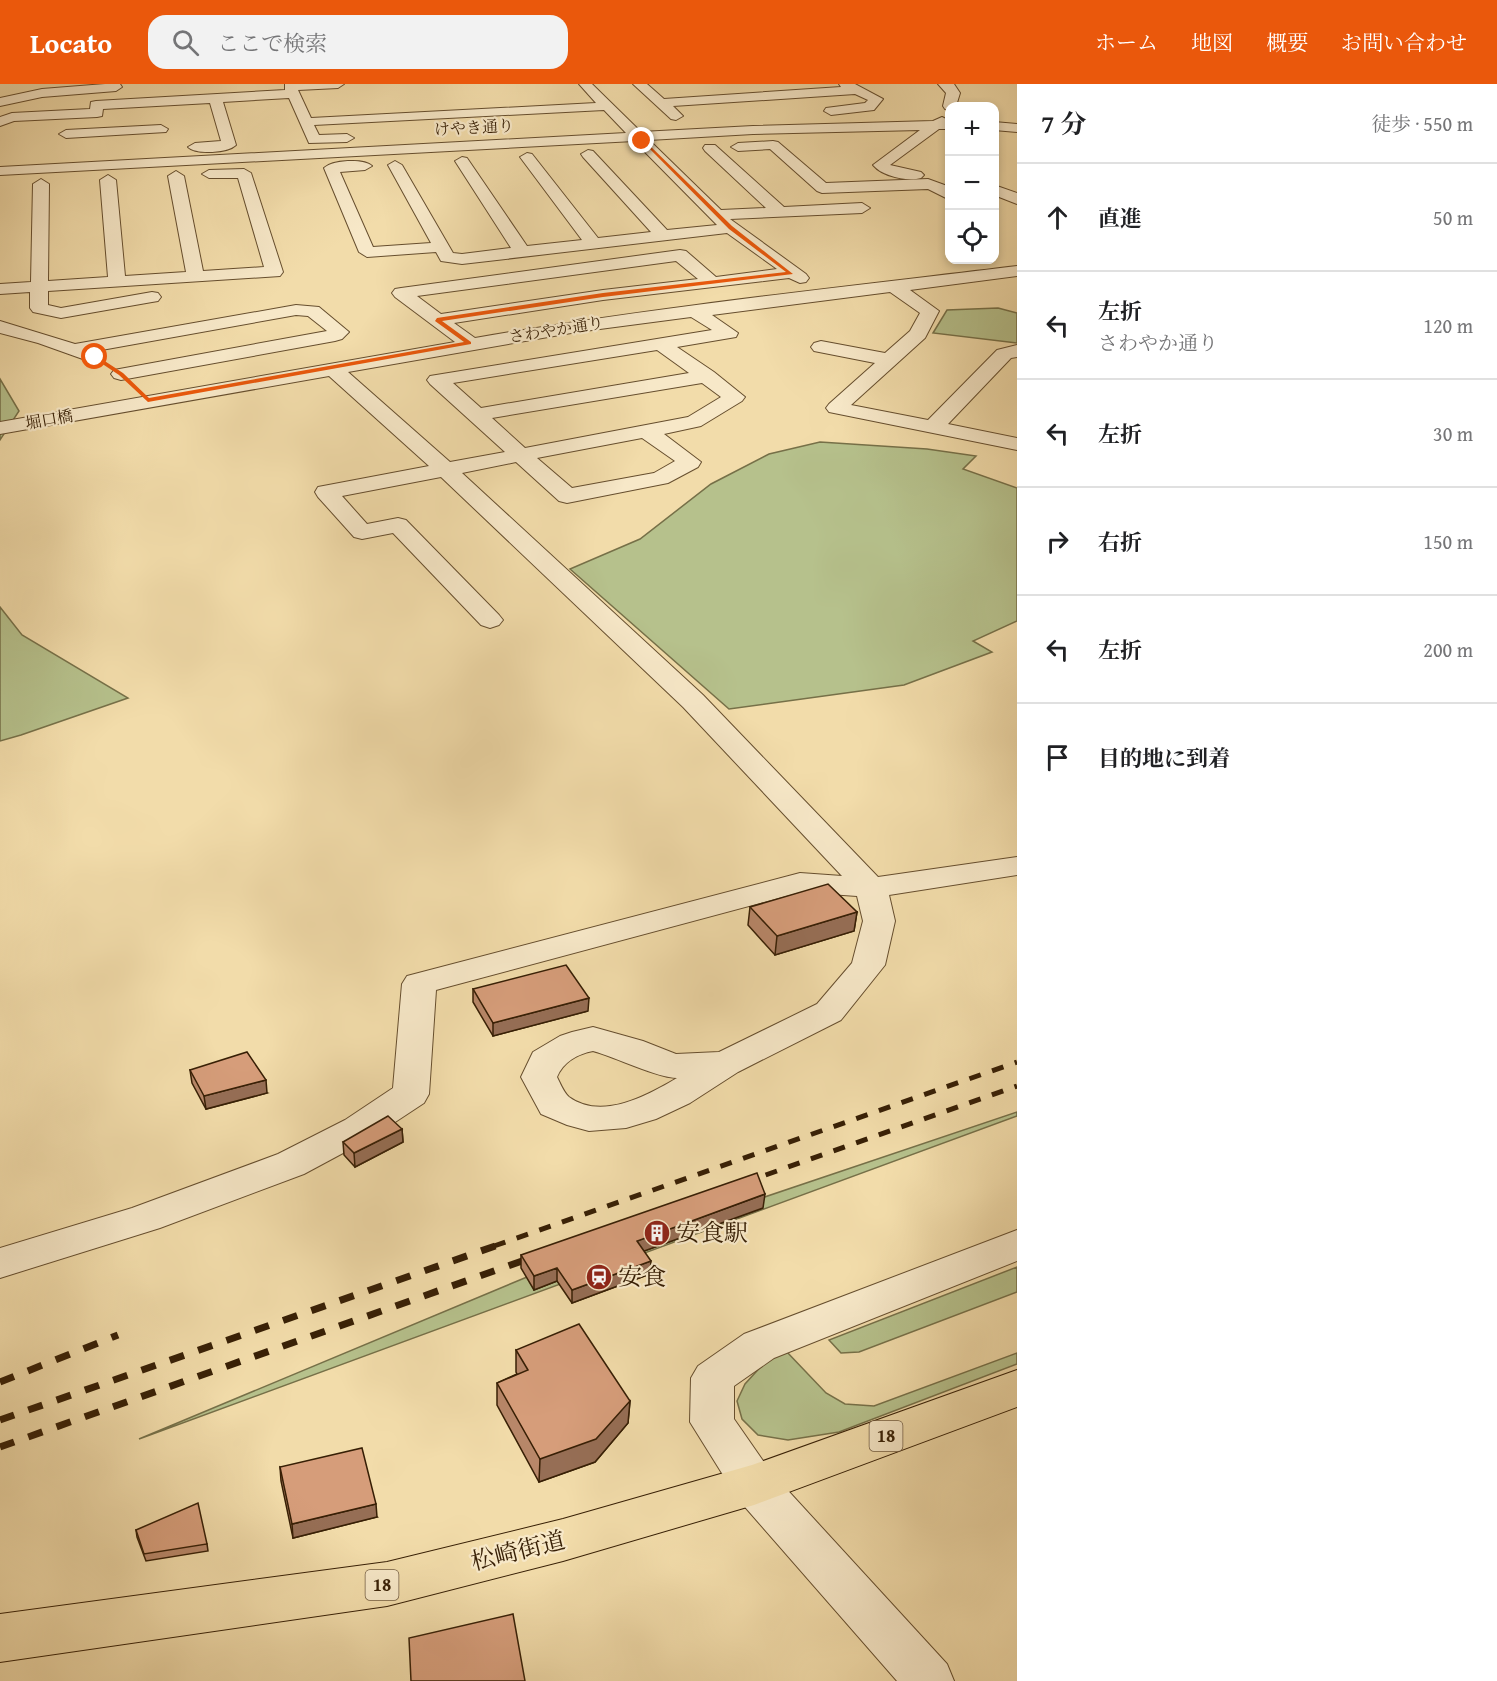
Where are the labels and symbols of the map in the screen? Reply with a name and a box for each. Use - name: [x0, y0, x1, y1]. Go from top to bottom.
- street label: けやき通り: [433, 113, 515, 141]
- route end: [628, 127, 654, 153]
- street label: さわやか通り: [507, 310, 605, 348]
- route start: [81, 343, 107, 369]
- street label: 堀口橋: [23, 403, 75, 435]
- place label: 安食駅: [676, 1215, 748, 1250]
- building icon: 安食駅: [642, 1218, 672, 1248]
- place label: 安食: [618, 1259, 666, 1294]
- station icon: 安食: [584, 1262, 614, 1292]
- road number: 18: [870, 1421, 902, 1451]
- street label: 松崎街道: [467, 1522, 569, 1579]
- road number: 18: [366, 1570, 398, 1600]

